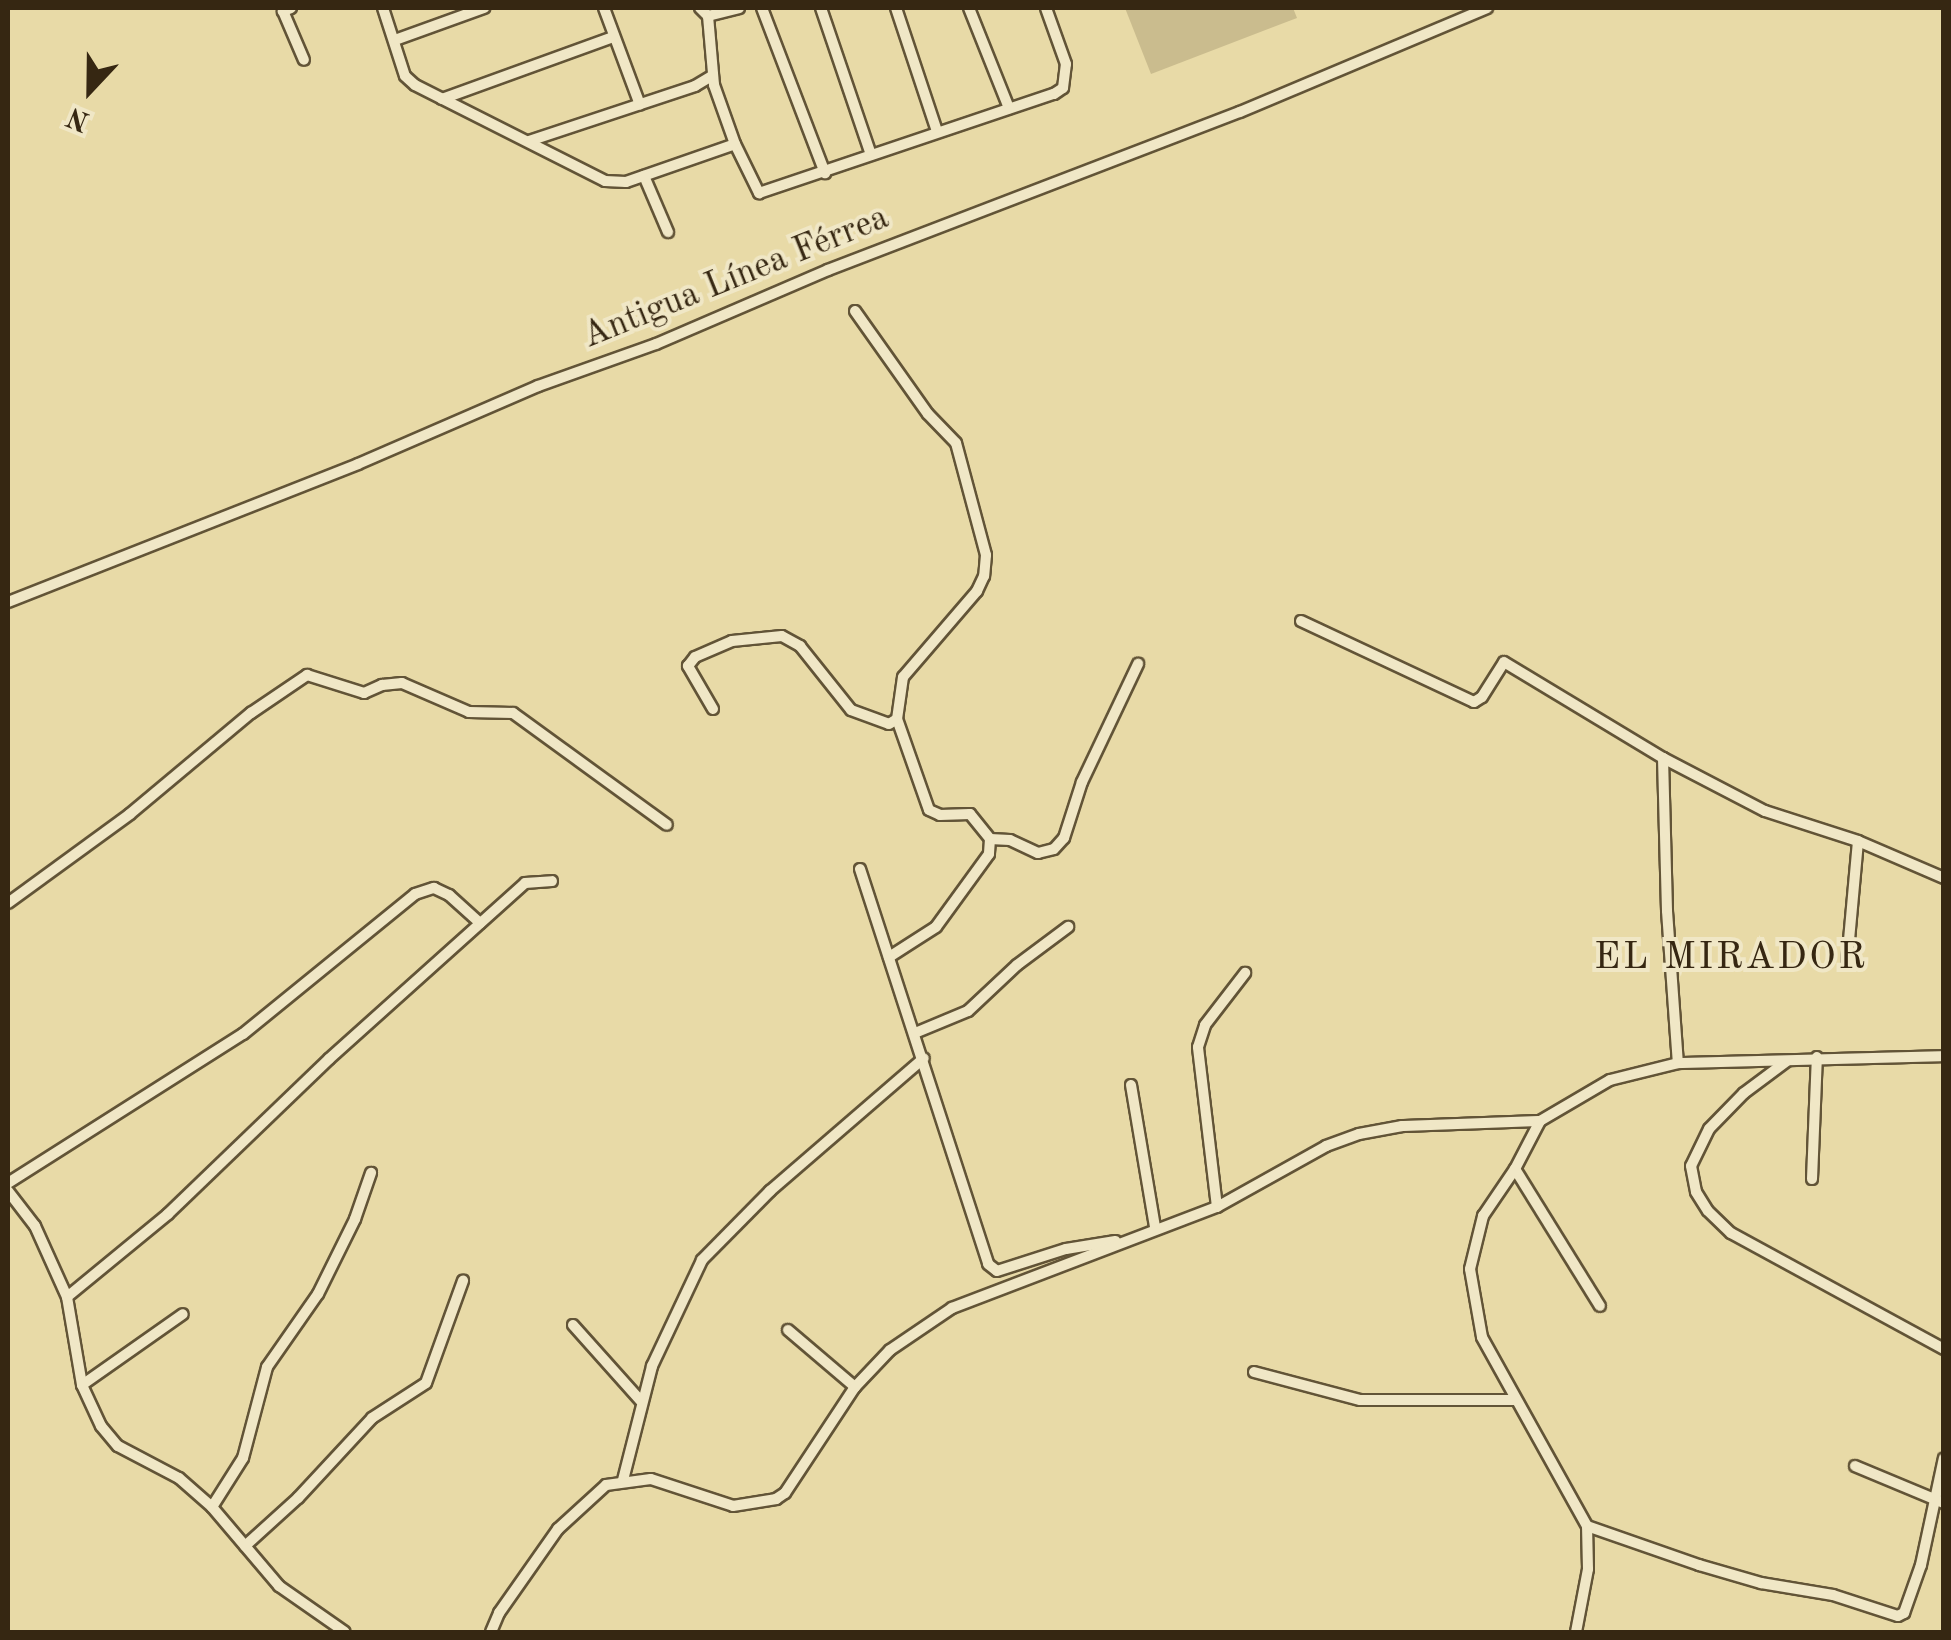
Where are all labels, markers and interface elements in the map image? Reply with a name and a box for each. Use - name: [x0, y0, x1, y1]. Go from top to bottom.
- north arrow: [40, 40, 140, 140]
- text: N: [64, 101, 94, 135]
- street label: Antigua Línea Férrea: [577, 197, 895, 359]
- district label: EL MIRADOR: [1594, 936, 1868, 982]

